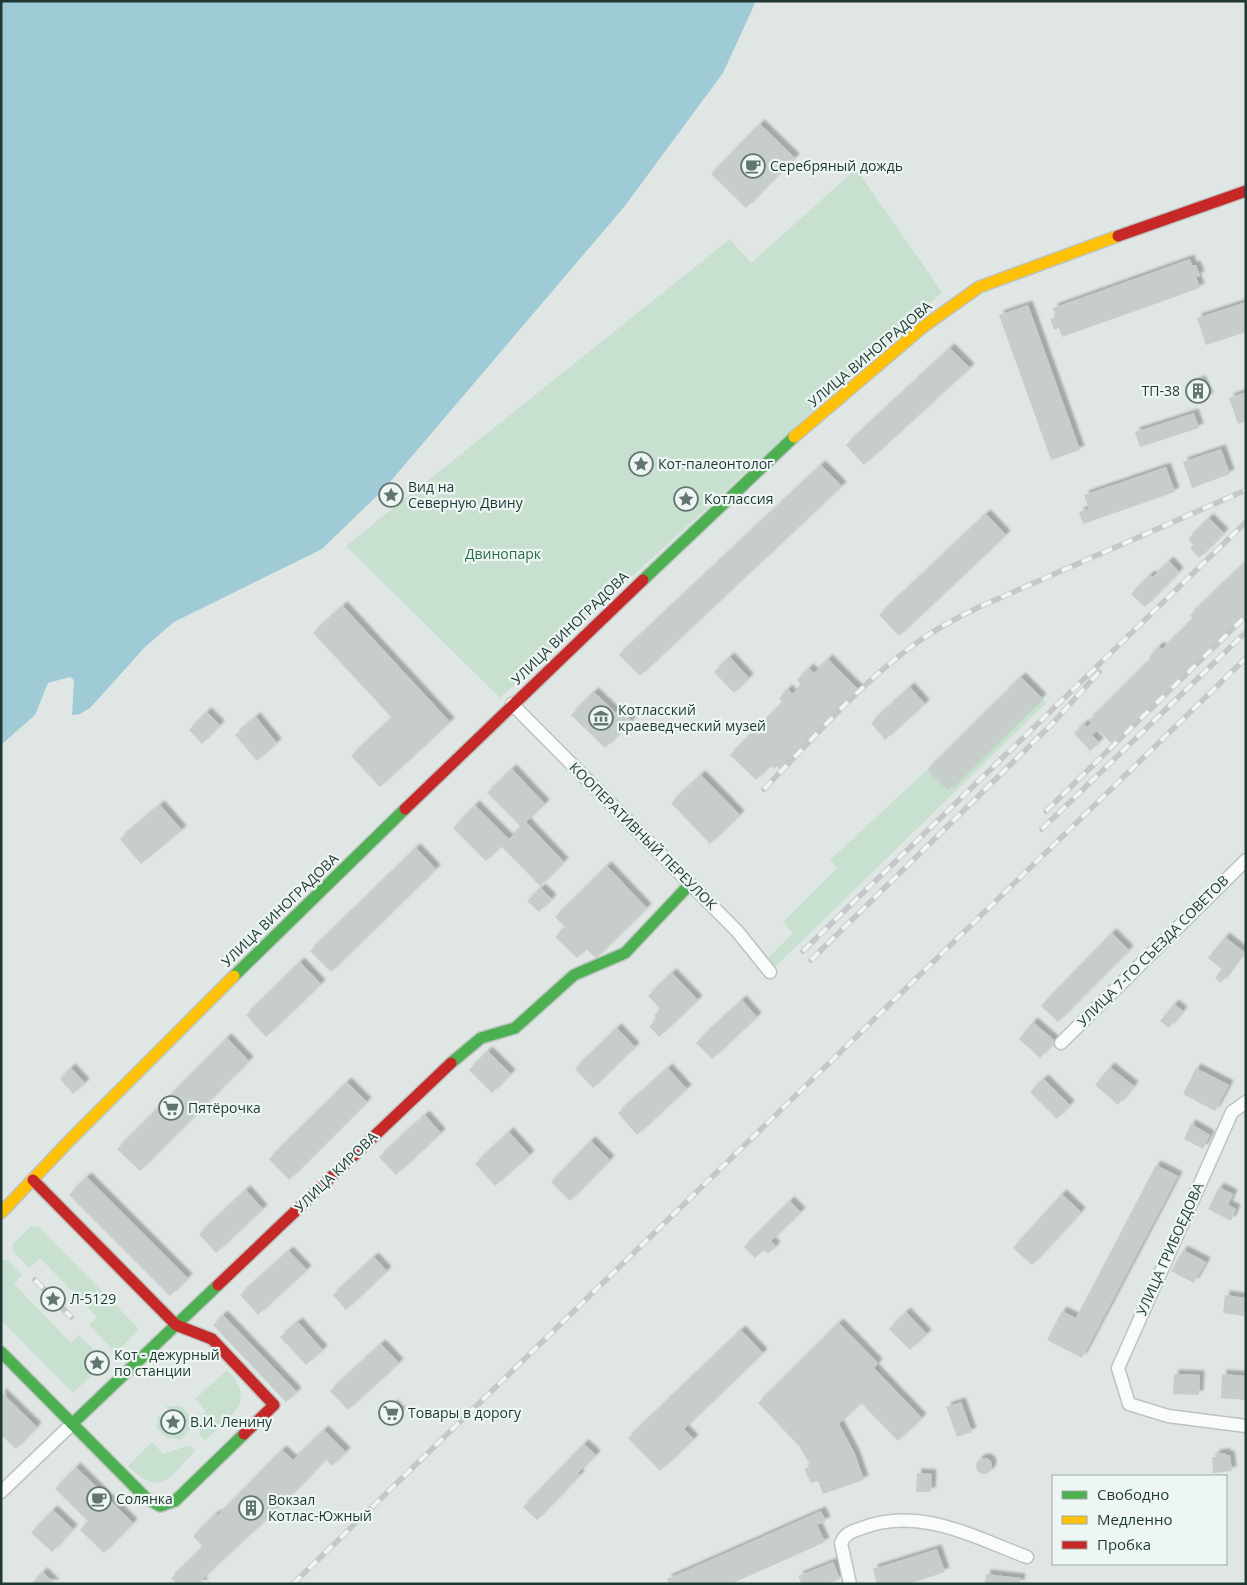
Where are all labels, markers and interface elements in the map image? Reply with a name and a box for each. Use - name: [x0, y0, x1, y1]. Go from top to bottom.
- cafe icon: Серебряный дождь: [740, 153, 766, 179]
- place label: Серебряный дождь: [770, 156, 903, 175]
- street label: УЛИЦА ВИНОГРАДОВА: [804, 296, 936, 411]
- building icon: ТП-38: [1185, 378, 1211, 404]
- place label: ТП-38: [1142, 381, 1180, 400]
- place icon: Кот-палеонтолог: [628, 451, 654, 477]
- place label: Кот-палеонтолог: [658, 454, 773, 473]
- place label: Вид на Северную Двину: [408, 477, 524, 512]
- place icon: Вид на Северную Двину: [378, 482, 404, 508]
- place icon: Котлассия: [673, 486, 699, 512]
- place label: Котлассия: [704, 489, 773, 508]
- park label: Двинопарк: [465, 544, 542, 563]
- street label: УЛИЦА ВИНОГРАДОВА: [507, 567, 632, 689]
- place label: Котласский краеведческий музей: [618, 700, 766, 735]
- museum icon: Котласский краеведческий музей: [588, 705, 614, 731]
- street label: КООПЕРАТИВНЫЙ ПЕРЕУЛОК: [565, 758, 722, 914]
- street label: УЛИЦА ВИНОГРАДОВА: [217, 849, 342, 971]
- street label: УЛИЦА 7-ГО СЪЕЗДА СОВЕТОВ: [1073, 871, 1233, 1031]
- supermarket icon: Пятёрочка: [158, 1095, 184, 1121]
- place label: Пятёрочка: [188, 1098, 261, 1117]
- street label: УЛИЦА КИРОВА: [290, 1127, 381, 1216]
- street label: УЛИЦА ГРИБОЕДОВА: [1132, 1179, 1208, 1318]
- place icon: Л-5129: [40, 1286, 66, 1312]
- place label: Л-5129: [70, 1289, 116, 1308]
- place label: Кот - дежурный по станции: [114, 1345, 220, 1380]
- place icon: Кот - дежурный по станции: [84, 1350, 110, 1376]
- supermarket icon: Товары в дорогу: [378, 1400, 404, 1426]
- place label: Товары в дорогу: [408, 1403, 522, 1422]
- place icon: В.И. Ленину: [160, 1409, 186, 1435]
- place label: В.И. Ленину: [190, 1412, 273, 1431]
- legend: [1052, 1475, 1227, 1565]
- text: Свободно: [1097, 1484, 1169, 1504]
- cafe icon: Солянка: [86, 1486, 112, 1512]
- place label: Солянка: [116, 1489, 173, 1508]
- place label: Вокзал Котлас-Южный: [268, 1490, 372, 1525]
- building icon: Вокзал Котлас-Южный: [238, 1495, 264, 1521]
- text: Медленно: [1097, 1509, 1173, 1529]
- text: Пробка: [1097, 1534, 1151, 1554]

